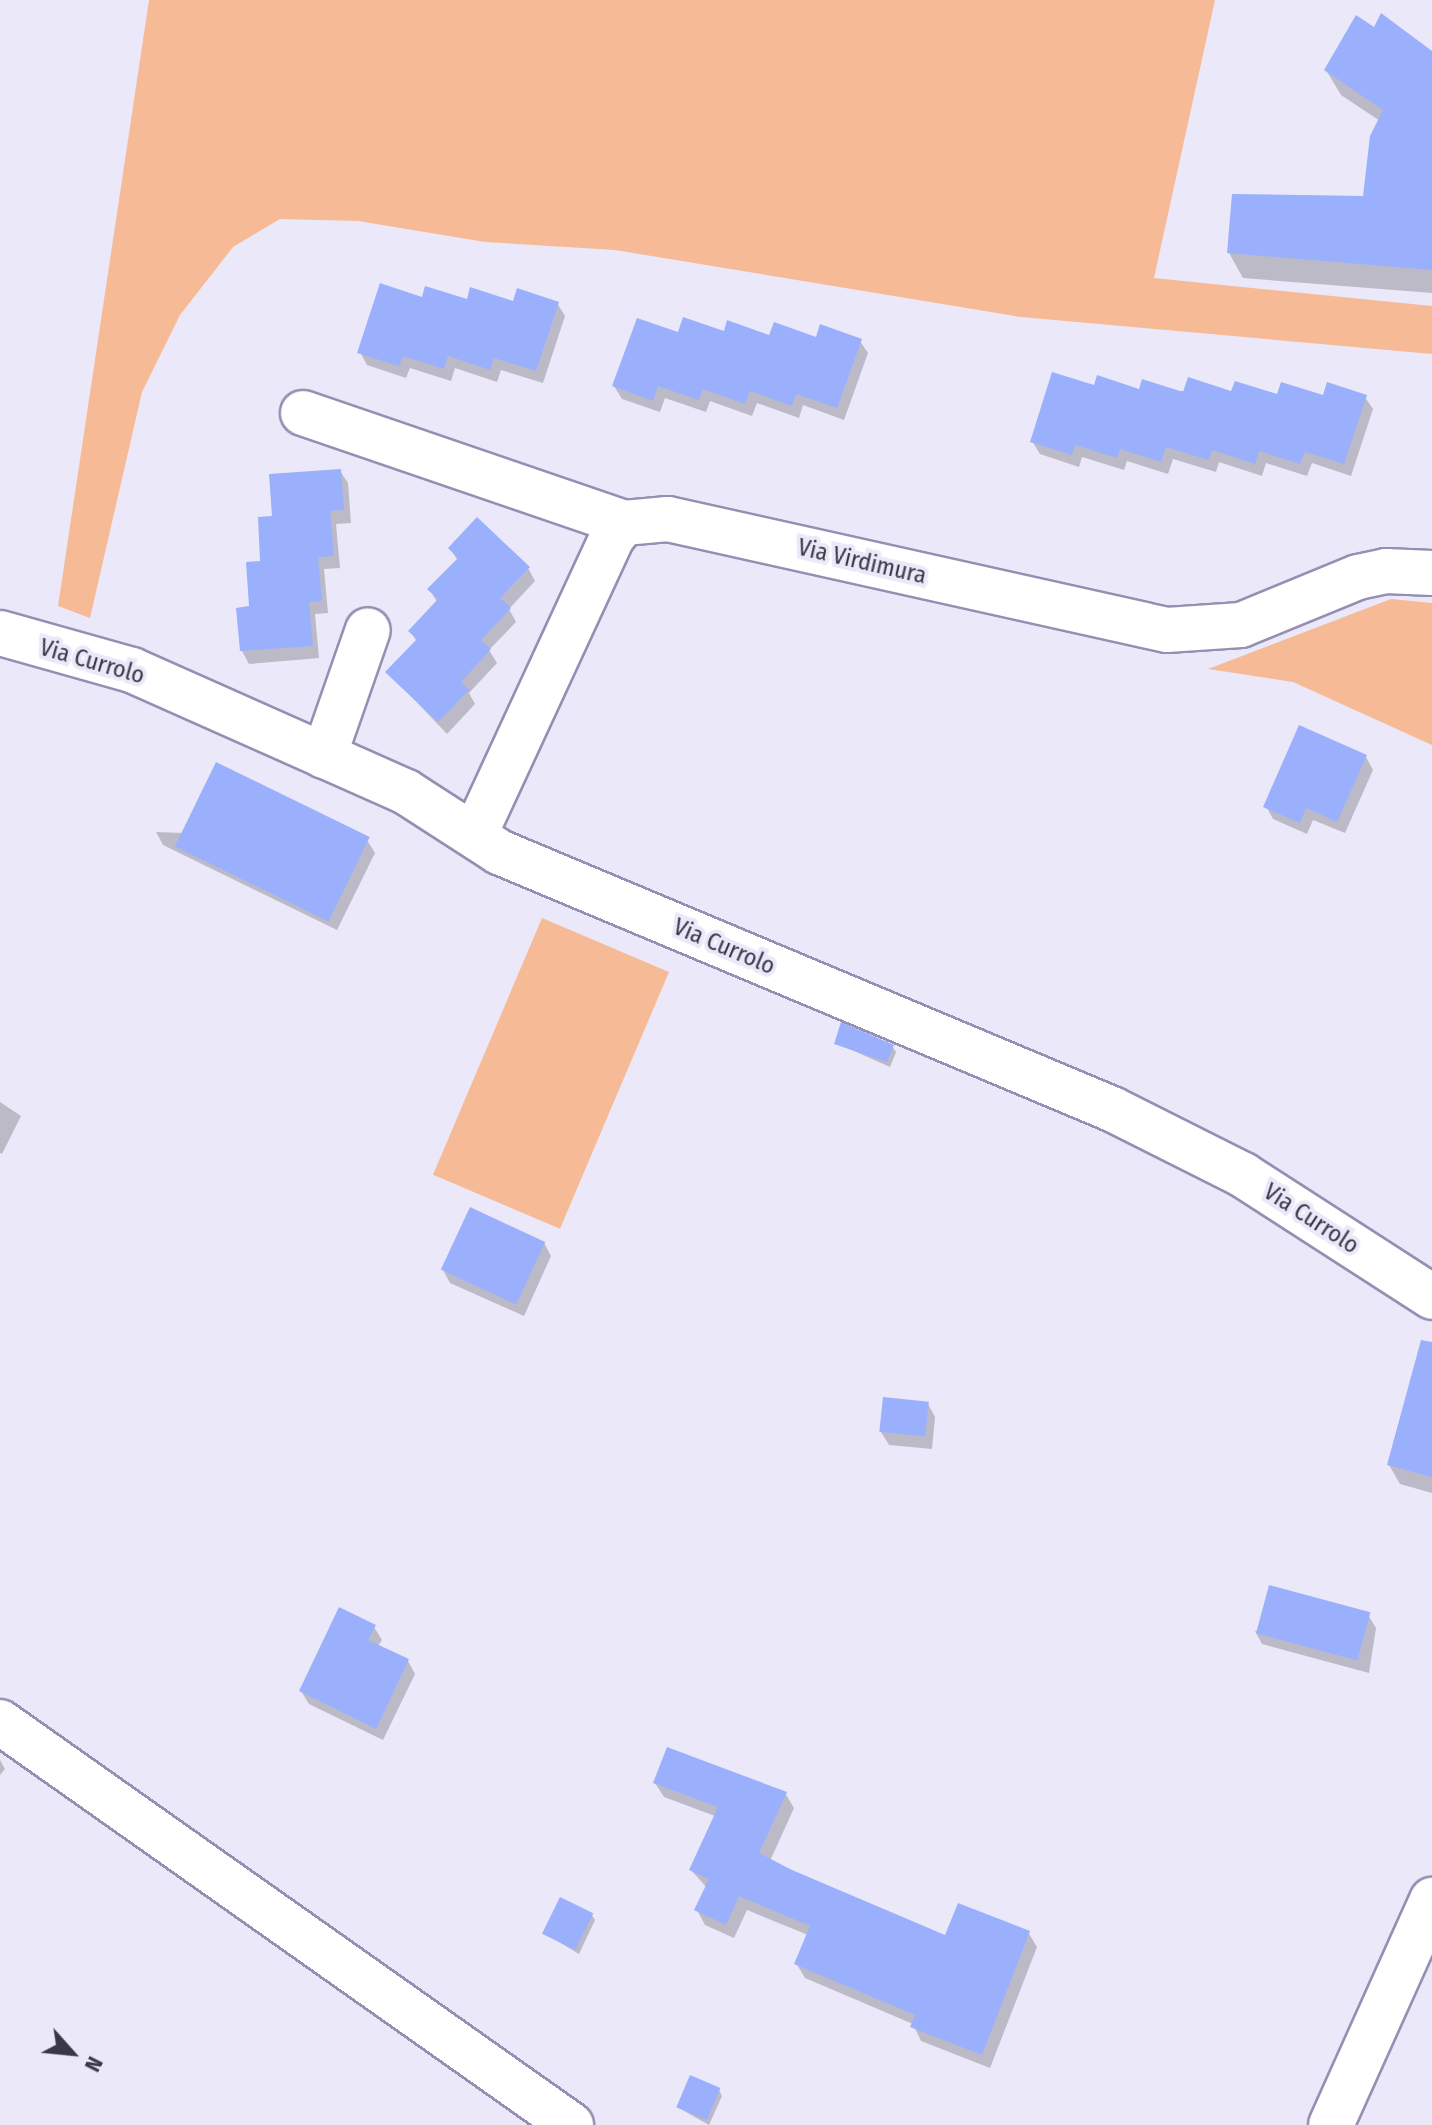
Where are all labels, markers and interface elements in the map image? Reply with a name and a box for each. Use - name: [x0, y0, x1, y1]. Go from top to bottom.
- street label: Via Virdimura: [795, 533, 929, 591]
- street label: Via Currolo: [36, 633, 148, 691]
- street label: Via Currolo: [669, 913, 779, 981]
- street label: Via Currolo: [1258, 1178, 1364, 1260]
- north arrow: [32, 2013, 112, 2093]
- text: N: [79, 2052, 109, 2076]

